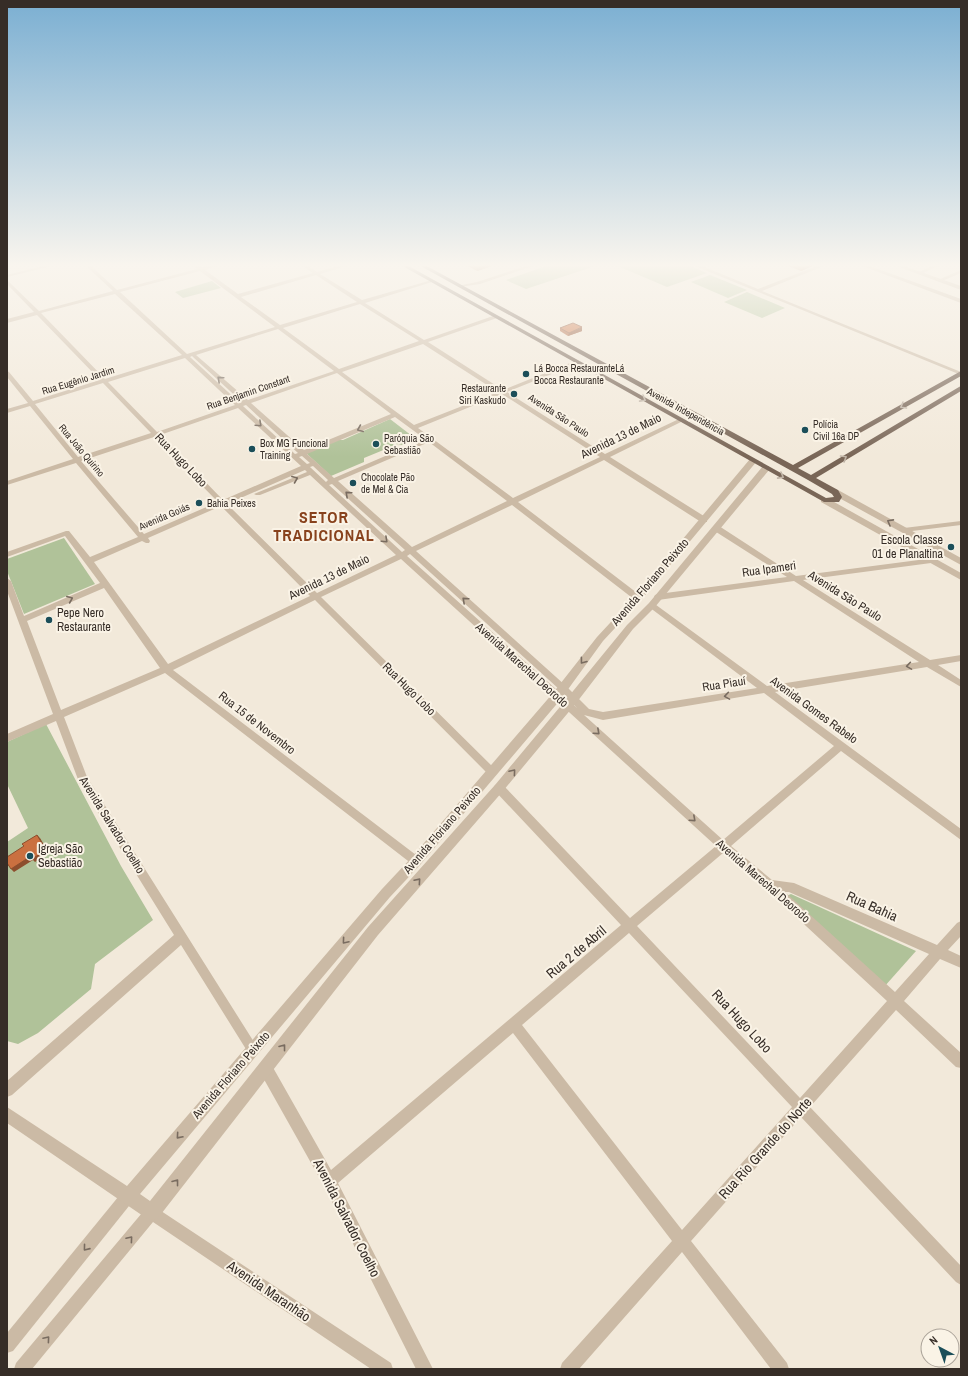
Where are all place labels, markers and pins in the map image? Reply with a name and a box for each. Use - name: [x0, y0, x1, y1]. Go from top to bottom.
- place label: Lá Bocca RestauranteLá Bocca Restaurante: [534, 362, 625, 387]
- marker: Lá Bocca RestauranteLá Bocca Restaurante: [521, 369, 531, 379]
- place label: Restaurante Siri Kaskudo: [459, 382, 506, 407]
- marker: Restaurante Siri Kaskudo: [509, 389, 519, 399]
- place label: Polícia Civil 16a DP: [813, 418, 860, 443]
- marker: Polícia Civil 16a DP: [800, 425, 810, 435]
- place label: Paróquia São Sebastião: [384, 432, 435, 457]
- place label: Box MG Funcional Training: [260, 437, 328, 462]
- marker: Paróquia São Sebastião: [371, 439, 381, 449]
- marker: Box MG Funcional Training: [247, 444, 257, 454]
- place label: Chocolate Pão de Mel & Cia: [361, 471, 415, 496]
- marker: Chocolate Pão de Mel & Cia: [348, 478, 358, 488]
- place label: Bahia Peixes: [207, 497, 256, 510]
- marker: Bahia Peixes: [194, 498, 204, 508]
- place label: Escola Classe 01 de Planaltina: [872, 532, 944, 562]
- marker: Escola Classe 01 de Planaltina: [946, 542, 956, 552]
- place label: Pepe Nero Restaurante: [57, 605, 111, 635]
- marker: Pepe Nero Restaurante: [44, 615, 54, 625]
- place label: Igreja São Sebastião: [38, 841, 83, 871]
- marker: Igreja São Sebastião: [25, 851, 35, 861]

